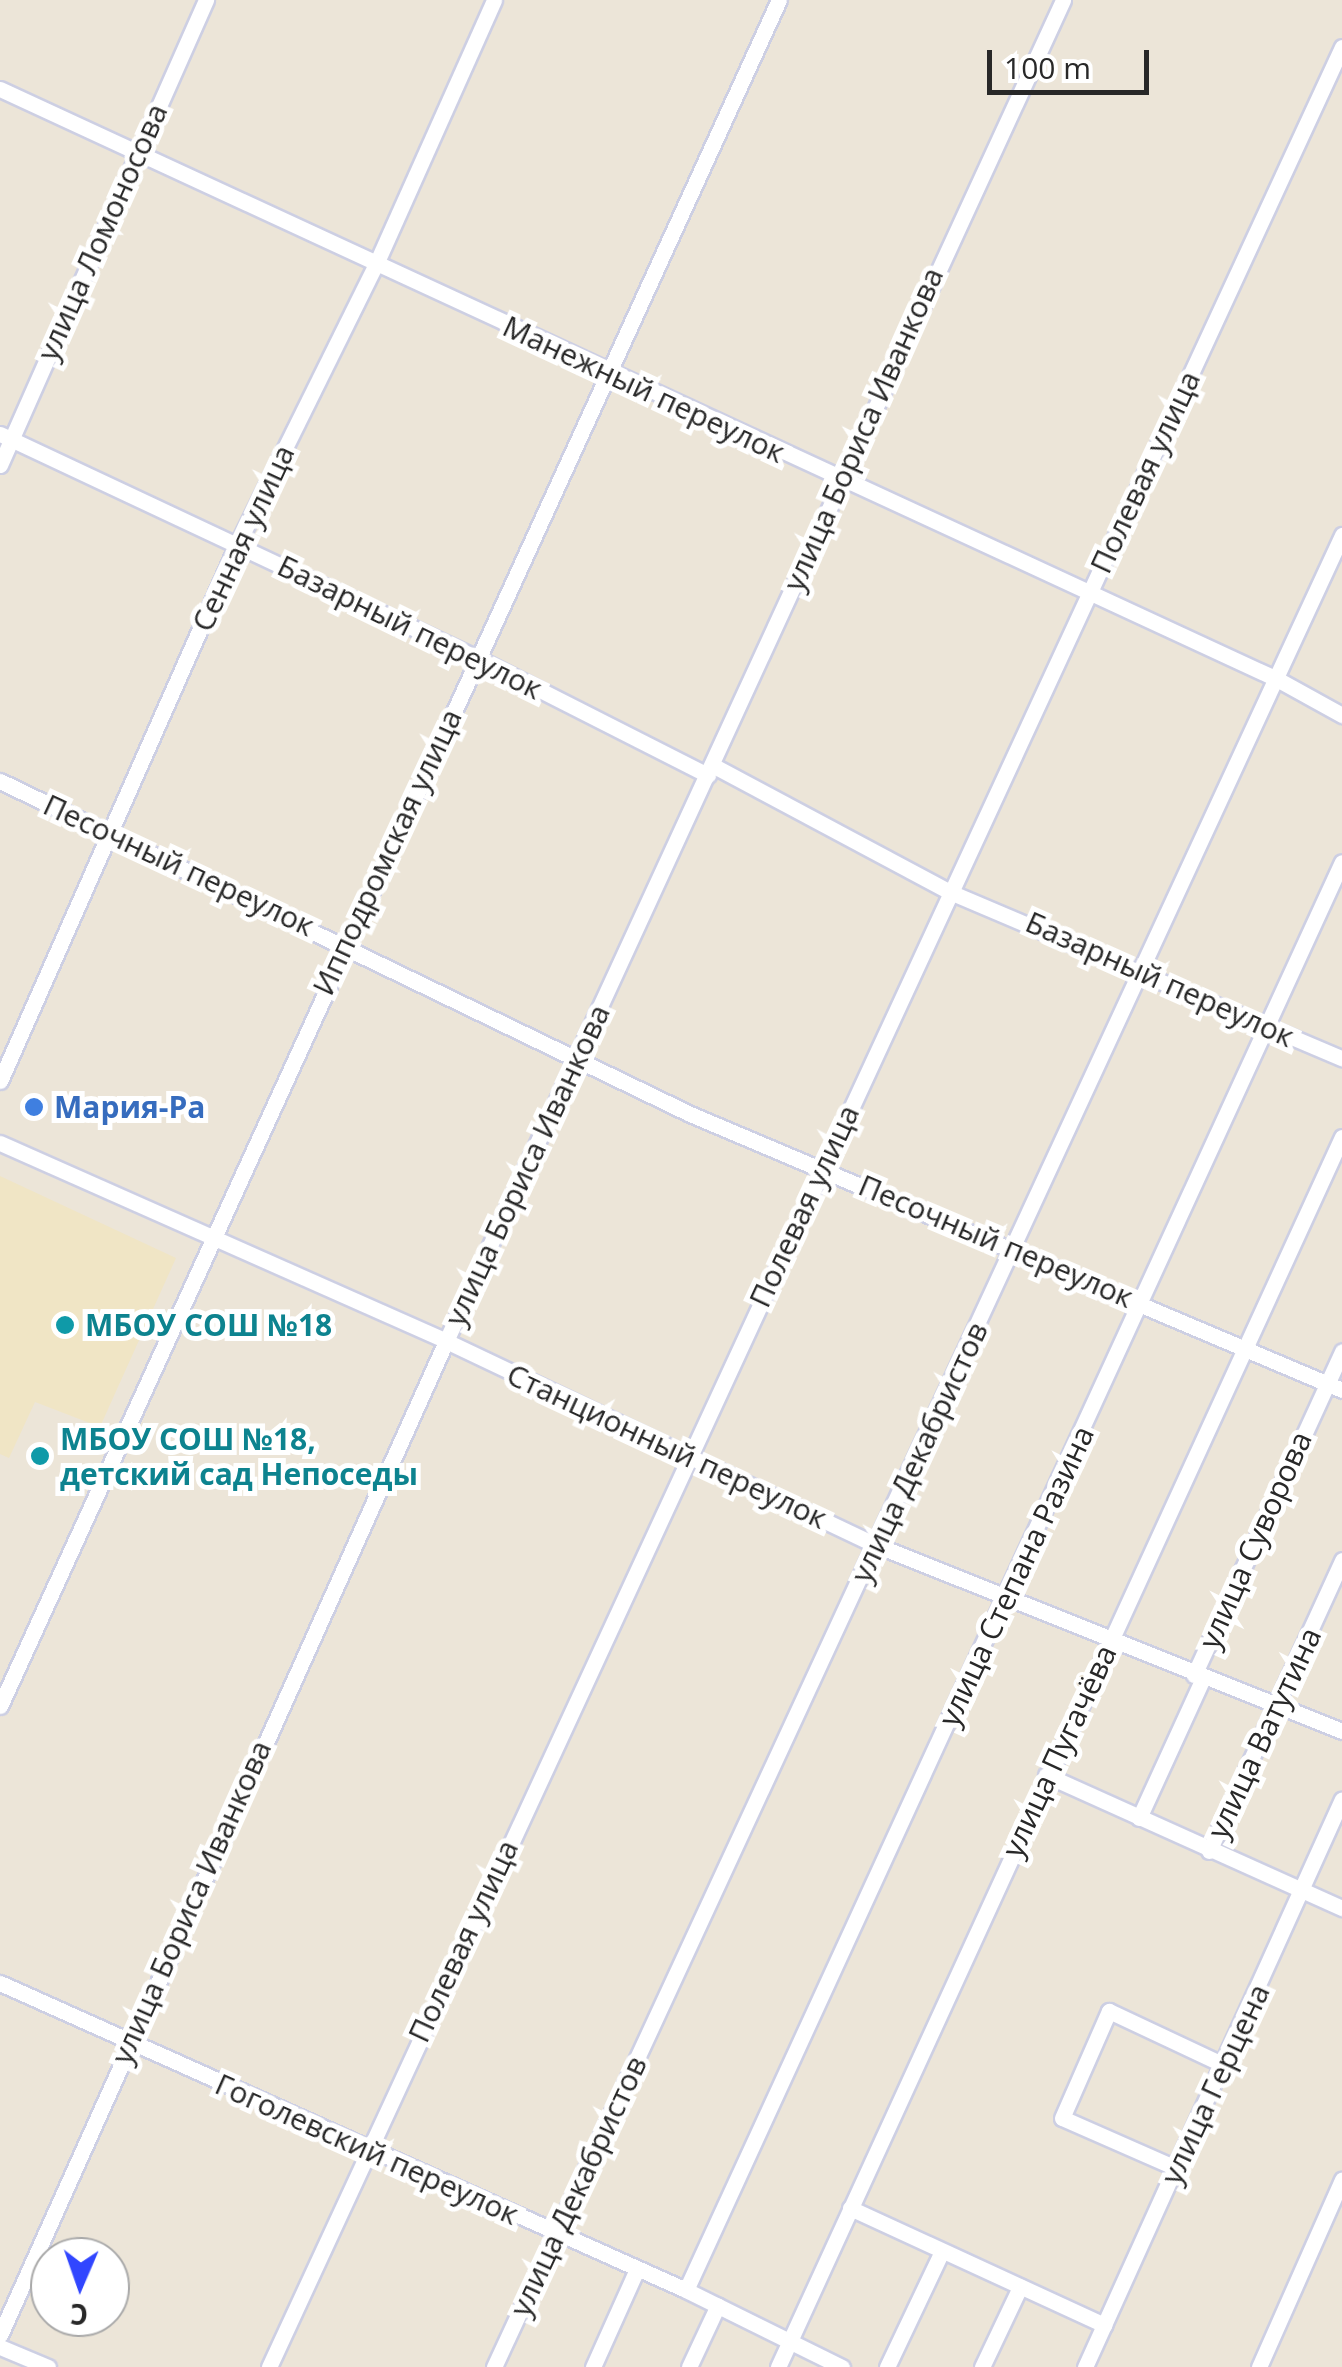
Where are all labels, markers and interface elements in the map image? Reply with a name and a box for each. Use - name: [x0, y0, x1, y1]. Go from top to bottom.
- scale bar: [992, 30, 1154, 92]
- text: 100 m: [1004, 47, 1091, 88]
- street label: улица Ломоносова: [29, 98, 175, 366]
- street label: улица Бориса Иванкова: [775, 262, 951, 596]
- street label: Манежный переулок: [497, 308, 791, 470]
- street label: Полевая улица: [1082, 365, 1208, 579]
- street label: Сенная улица: [184, 439, 302, 637]
- street label: Базарный переулок: [272, 547, 548, 707]
- street label: Ипподромская улица: [305, 703, 469, 1001]
- street label: Песочный переулок: [38, 786, 320, 944]
- street label: Базарный переулок: [1020, 904, 1300, 1054]
- street label: улица Бориса Иванкова: [437, 999, 617, 1331]
- place label: Мария-Ра: [54, 1089, 205, 1125]
- marker: Мария-Ра: [23, 1096, 45, 1118]
- street label: Полевая улица: [741, 1099, 867, 1313]
- street label: Песочный переулок: [853, 1167, 1139, 1315]
- place label: МБОУ СОШ №18: [85, 1307, 332, 1343]
- marker: МБОУ СОШ №18: [54, 1314, 76, 1336]
- street label: улица Декабристов: [843, 1316, 995, 1588]
- street label: Станционный переулок: [501, 1356, 833, 1536]
- street label: улица Степана Разина: [931, 1420, 1101, 1732]
- place label: МБОУ СОШ №18, детский сад Непоседы: [60, 1421, 418, 1492]
- street label: улица Суворова: [1191, 1426, 1319, 1654]
- marker: МБОУ СОШ №18, детский сад Непоседы: [29, 1445, 51, 1467]
- street label: улица Ватутина: [1199, 1622, 1329, 1844]
- street label: улица Пугачёва: [994, 1639, 1124, 1863]
- street label: улица Бориса Иванкова: [103, 1735, 279, 2069]
- street label: Полевая улица: [400, 1834, 526, 2048]
- street label: улица Герцена: [1153, 1978, 1277, 2190]
- street label: улица Декабристов: [502, 2050, 654, 2322]
- street label: Гоголевский переулок: [210, 2066, 524, 2232]
- north arrow: [30, 2237, 130, 2337]
- text: С: [69, 2296, 89, 2334]

